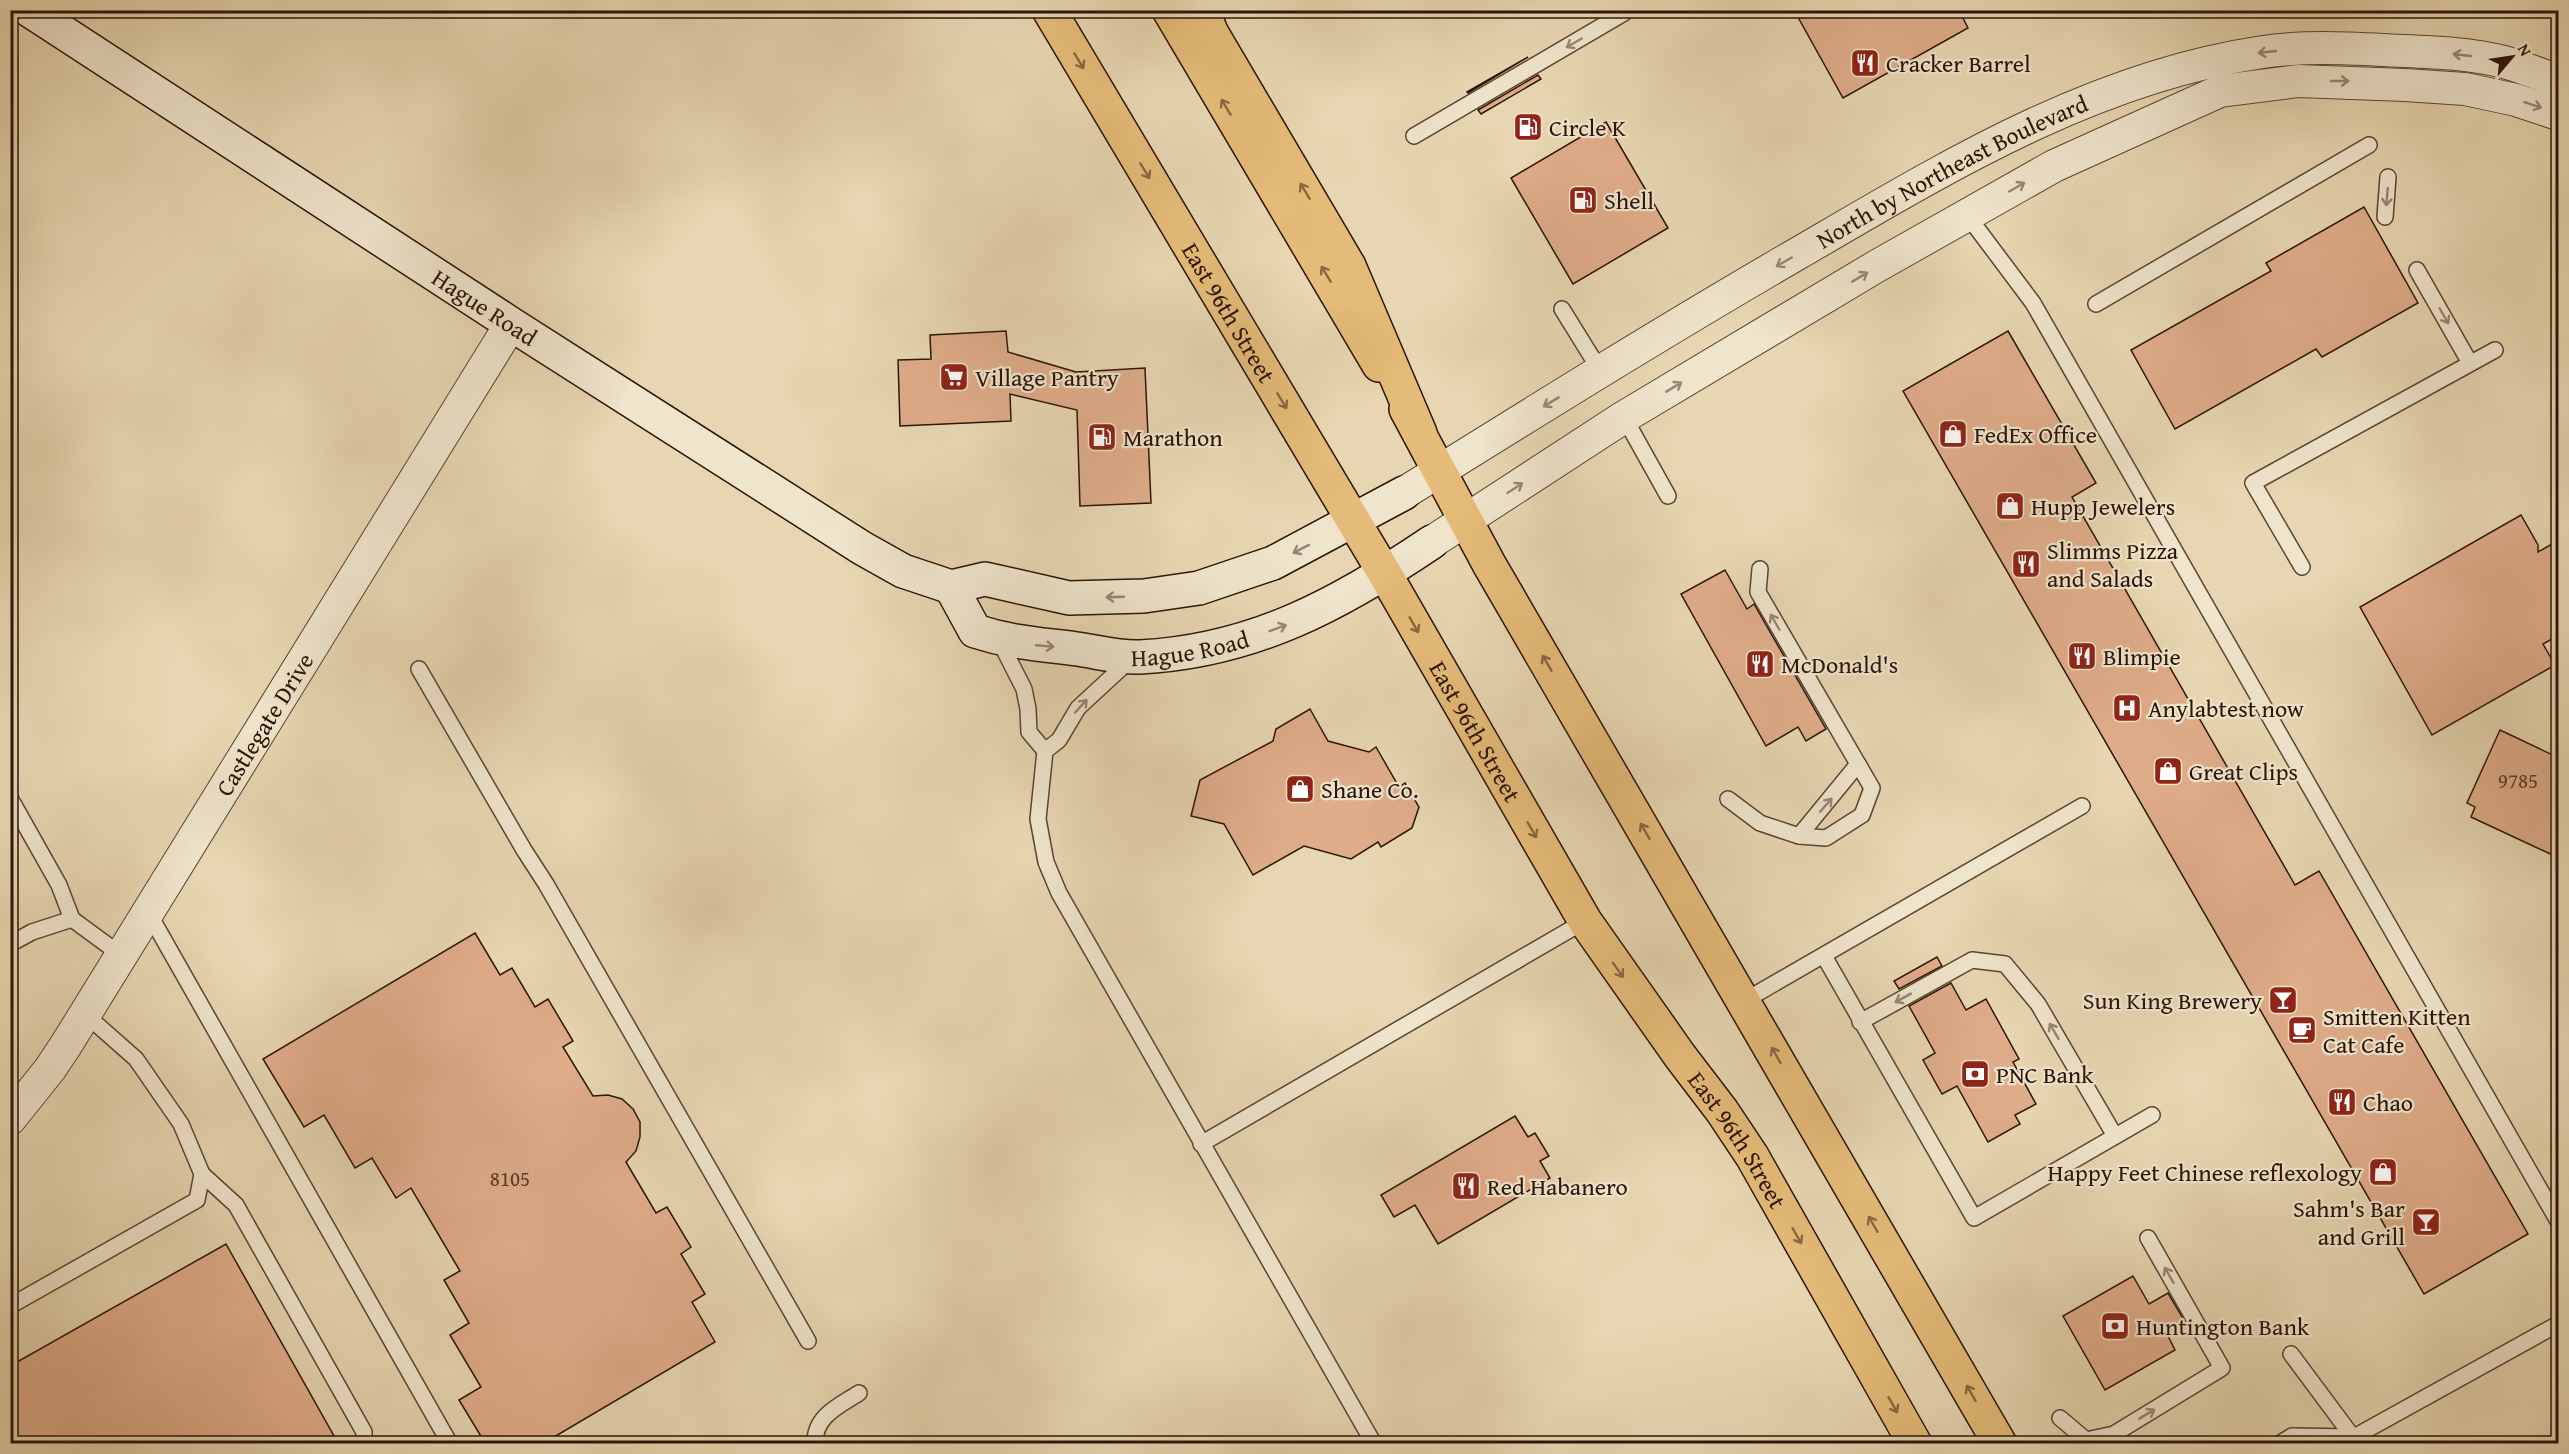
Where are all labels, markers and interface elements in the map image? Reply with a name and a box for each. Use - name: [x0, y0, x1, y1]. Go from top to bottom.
- north arrow: [2482, 27, 2542, 87]
- one-way arrow: [1566, 37, 1583, 49]
- text: N: [2512, 39, 2538, 60]
- place label: Cracker Barrel: [1886, 46, 2031, 81]
- restaurant icon: Cracker Barrel: [1849, 47, 1881, 79]
- one-way arrow: [2258, 47, 2278, 58]
- one-way arrow: [2452, 49, 2472, 60]
- one-way arrow: [1073, 52, 1085, 69]
- one-way arrow: [2330, 75, 2350, 87]
- street label: North by Northeast Boulevard: [1809, 85, 2093, 257]
- one-way arrow: [1220, 99, 1232, 116]
- one-way arrow: [2523, 101, 2542, 112]
- place label: Circle K: [1549, 110, 1627, 145]
- fuel station icon: Circle K: [1512, 111, 1544, 143]
- one-way arrow: [1140, 162, 1152, 179]
- one-way arrow: [2008, 180, 2025, 192]
- one-way arrow: [1299, 183, 1311, 200]
- place label: Shell: [1604, 183, 1654, 218]
- fuel station icon: Shell: [1567, 184, 1599, 216]
- one-way arrow: [2381, 186, 2392, 206]
- street label: East 96th Street: [1174, 236, 1285, 390]
- one-way arrow: [1776, 256, 1793, 268]
- street label: Hague Road: [425, 260, 544, 354]
- one-way arrow: [1319, 266, 1331, 283]
- one-way arrow: [1851, 270, 1868, 282]
- one-way arrow: [2438, 308, 2450, 325]
- place label: Village Pantry: [975, 360, 1119, 395]
- supermarket icon: Village Pantry: [938, 361, 970, 393]
- one-way arrow: [1665, 381, 1682, 393]
- one-way arrow: [1277, 392, 1289, 409]
- one-way arrow: [1543, 396, 1560, 408]
- place label: FedEx Office: [1974, 417, 2097, 452]
- shop icon: FedEx Office: [1937, 418, 1969, 450]
- place label: Marathon: [1123, 420, 1223, 455]
- fuel station icon: Marathon: [1086, 421, 1118, 453]
- one-way arrow: [1506, 482, 1523, 494]
- place label: Hupp Jewelers: [2031, 489, 2175, 524]
- shop icon: Hupp Jewelers: [1994, 490, 2026, 522]
- place label: Slimms Pizza and Salads: [2047, 533, 2179, 596]
- one-way arrow: [1293, 543, 1311, 555]
- restaurant icon: Slimms Pizza and Salads: [2010, 548, 2042, 580]
- one-way arrow: [1105, 591, 1125, 603]
- one-way arrow: [1769, 614, 1781, 631]
- one-way arrow: [1409, 615, 1420, 633]
- street label: Hague Road: [1130, 621, 1253, 675]
- one-way arrow: [1268, 622, 1287, 633]
- place label: Blimpie: [2103, 639, 2181, 674]
- restaurant icon: Blimpie: [2066, 640, 2098, 672]
- one-way arrow: [1035, 641, 1054, 652]
- street label: Castlegate Drive: [206, 646, 322, 802]
- place label: McDonald's: [1781, 647, 1898, 682]
- restaurant icon: McDonald's: [1744, 648, 1776, 680]
- street label: East 96th Street: [1421, 654, 1530, 809]
- one-way arrow: [1540, 655, 1552, 672]
- place label: Anylabtest now: [2148, 691, 2304, 726]
- hospital icon: Anylabtest now: [2111, 692, 2143, 724]
- one-way arrow: [1074, 699, 1088, 714]
- place label: Great Clips: [2189, 754, 2298, 789]
- shop icon: Great Clips: [2152, 755, 2184, 787]
- house number: 9785: [2498, 765, 2538, 796]
- place label: Shane Co.: [1321, 772, 1419, 807]
- shop icon: Shane Co.: [1284, 773, 1316, 805]
- one-way arrow: [1819, 797, 1833, 812]
- one-way arrow: [1526, 821, 1538, 838]
- one-way arrow: [1639, 823, 1651, 840]
- one-way arrow: [1612, 961, 1624, 977]
- place label: Sun King Brewery: [2083, 983, 2262, 1018]
- bar icon: Sun King Brewery: [2267, 984, 2299, 1016]
- one-way arrow: [1895, 993, 1913, 1004]
- place label: Smitten Kitten Cat Cafe: [2323, 999, 2471, 1062]
- cafe icon: Smitten Kitten Cat Cafe: [2286, 1014, 2318, 1046]
- one-way arrow: [2048, 1023, 2059, 1041]
- one-way arrow: [1769, 1047, 1781, 1064]
- place label: PNC Bank: [1996, 1057, 2094, 1092]
- bank icon: PNC Bank: [1959, 1058, 1991, 1090]
- street label: East 96th Street: [1680, 1064, 1796, 1215]
- place label: Chao: [2363, 1085, 2413, 1120]
- restaurant icon: Chao: [2326, 1086, 2358, 1118]
- place label: Happy Feet Chinese reflexology: [2047, 1155, 2362, 1190]
- shop icon: Happy Feet Chinese reflexology: [2367, 1156, 2399, 1188]
- house number: 8105: [490, 1163, 530, 1194]
- place label: Red Habanero: [1487, 1169, 1628, 1204]
- restaurant icon: Red Habanero: [1450, 1170, 1482, 1202]
- place label: Sahm's Bar and Grill: [2293, 1191, 2405, 1254]
- bar icon: Sahm's Bar and Grill: [2410, 1206, 2442, 1238]
- one-way arrow: [1867, 1216, 1879, 1233]
- one-way arrow: [1791, 1227, 1803, 1244]
- one-way arrow: [2163, 1267, 2175, 1284]
- place label: Huntington Bank: [2136, 1309, 2310, 1344]
- bank icon: Huntington Bank: [2099, 1310, 2131, 1342]
- one-way arrow: [1965, 1385, 1977, 1402]
- one-way arrow: [1887, 1396, 1899, 1413]
- one-way arrow: [2138, 1407, 2155, 1420]

